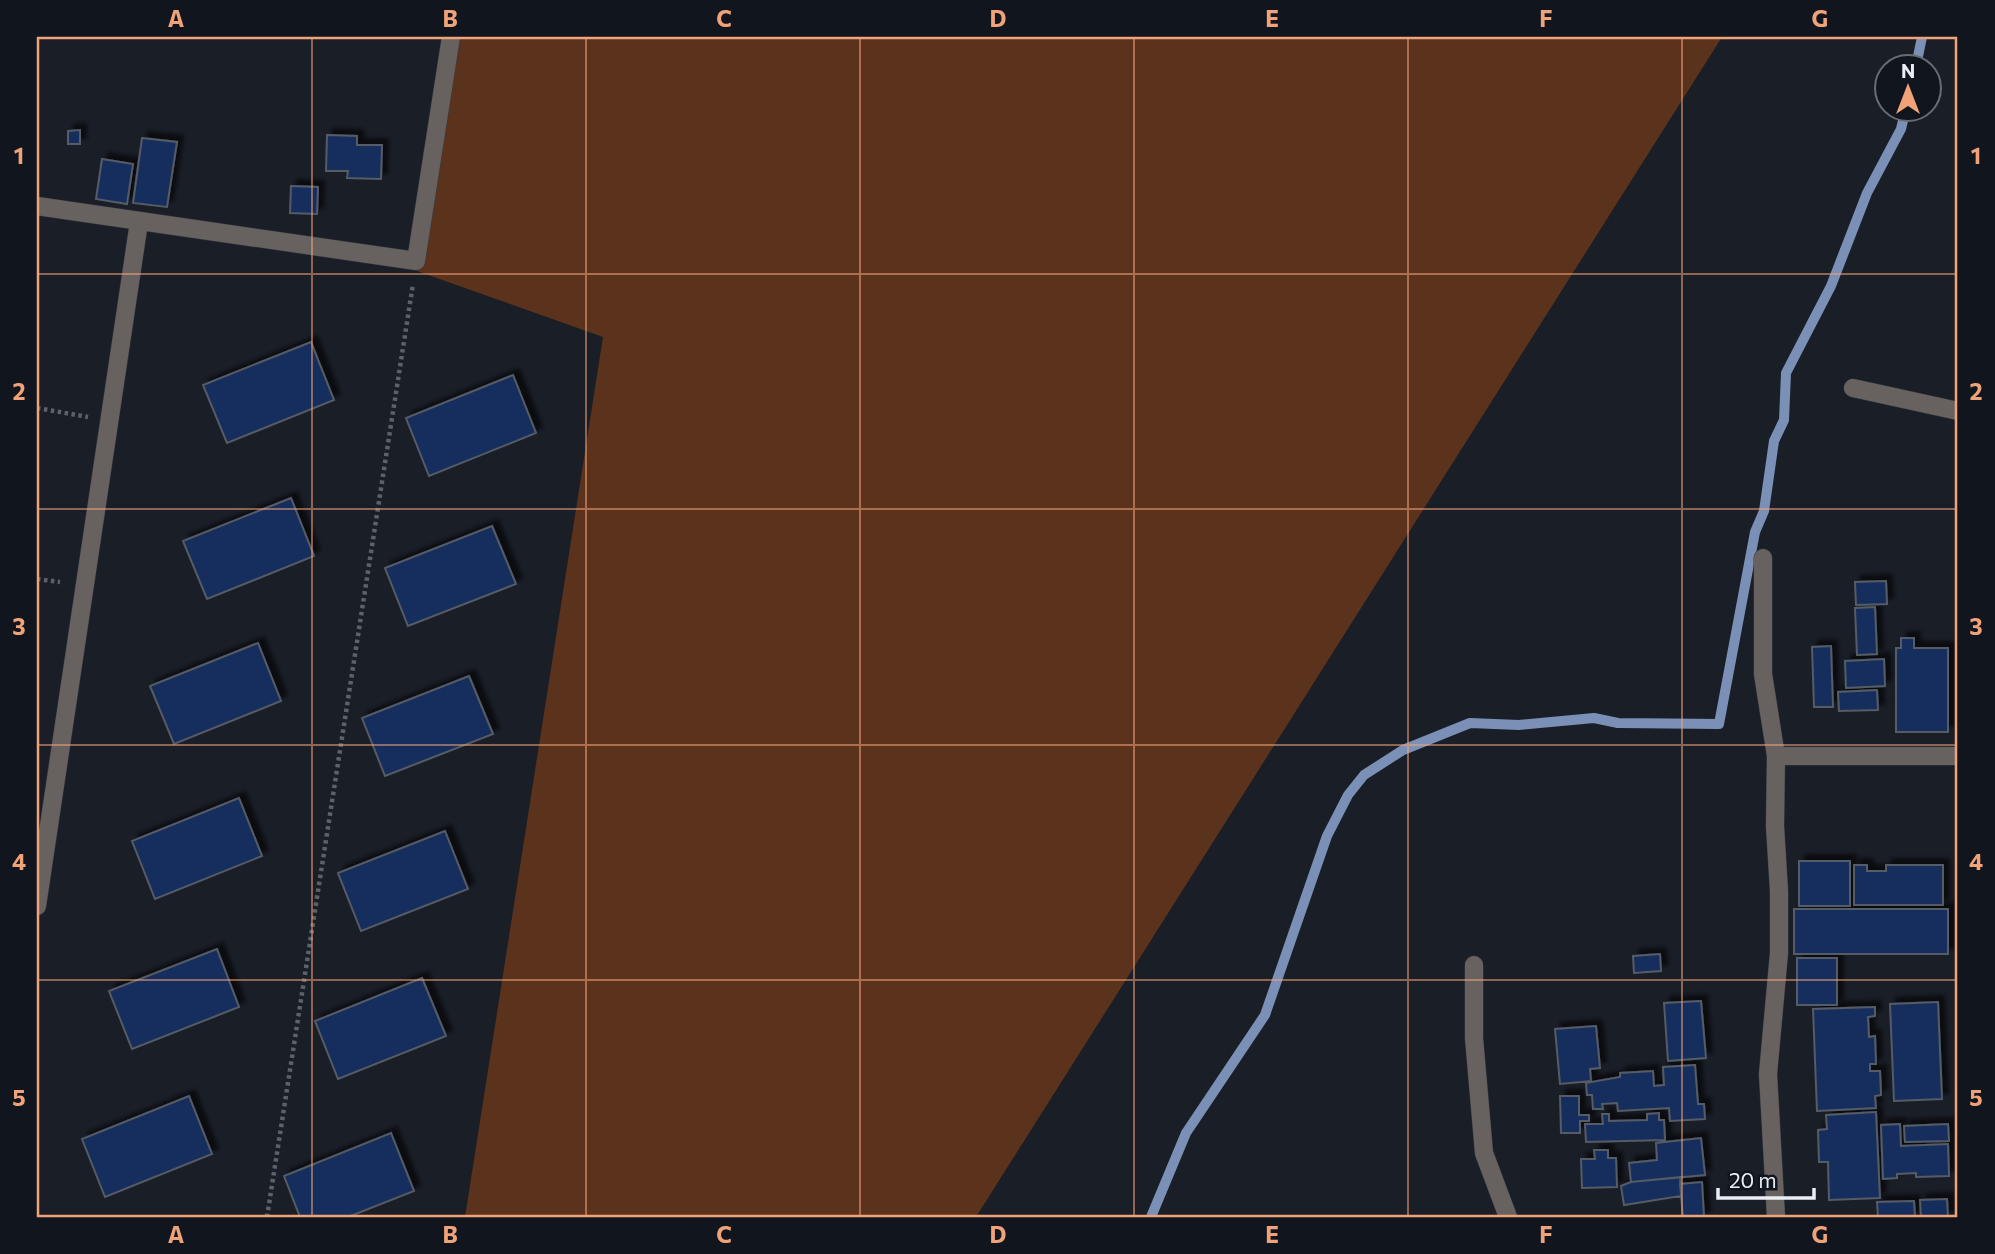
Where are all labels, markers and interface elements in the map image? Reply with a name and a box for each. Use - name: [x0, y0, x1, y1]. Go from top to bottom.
- text: A: [168, 4, 185, 32]
- text: B: [442, 4, 458, 32]
- text: C: [716, 4, 732, 32]
- text: D: [990, 4, 1007, 32]
- text: E: [1265, 4, 1279, 32]
- text: F: [1539, 4, 1553, 32]
- text: G: [1812, 4, 1828, 32]
- north arrow: [1872, 52, 1942, 122]
- text: N: [1901, 59, 1915, 82]
- text: 1: [14, 141, 24, 169]
- text: 1: [1971, 141, 1981, 169]
- text: 2: [12, 377, 26, 405]
- text: 2: [1969, 377, 1983, 405]
- text: 3: [12, 612, 26, 640]
- text: 3: [1969, 612, 1983, 640]
- text: 4: [12, 847, 26, 875]
- text: 4: [1969, 847, 1983, 875]
- text: 5: [12, 1083, 26, 1111]
- text: 5: [1969, 1083, 1983, 1111]
- scale bar: [1718, 1156, 1815, 1200]
- text: 20 m: [1729, 1167, 1777, 1192]
- text: A: [168, 1220, 185, 1248]
- text: B: [442, 1220, 458, 1248]
- text: C: [716, 1220, 732, 1248]
- text: D: [990, 1220, 1007, 1248]
- text: E: [1265, 1220, 1279, 1248]
- text: F: [1539, 1220, 1553, 1248]
- text: G: [1812, 1220, 1828, 1248]

